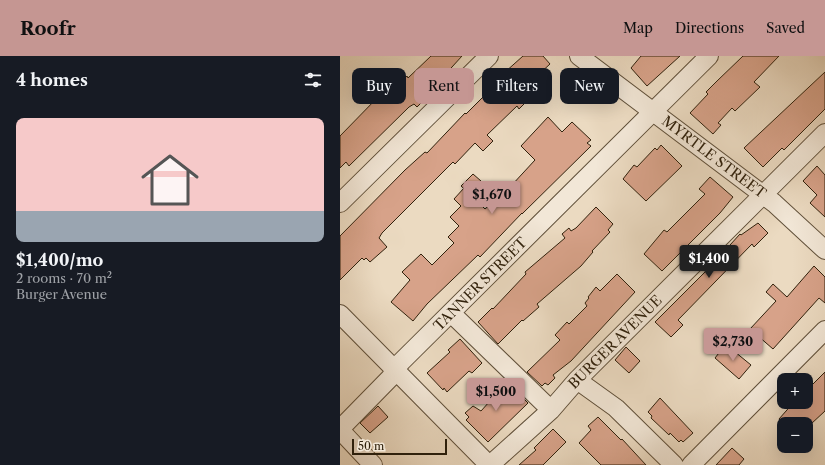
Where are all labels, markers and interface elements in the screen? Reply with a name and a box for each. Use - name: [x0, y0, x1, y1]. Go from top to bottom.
- text: Roofr: [20, 17, 76, 40]
- text: Map: [623, 19, 653, 37]
- text: Directions: [675, 19, 744, 37]
- text: Saved: [766, 19, 805, 37]
- chip: Buy: [352, 68, 406, 104]
- chip: Rent: [414, 68, 474, 104]
- chip: Filters: [482, 68, 552, 104]
- chip: New: [560, 68, 619, 104]
- icon: filters: [302, 69, 324, 91]
- text: 4 homes: [16, 70, 88, 90]
- street label: MYRTLE STREET: [658, 112, 770, 202]
- icon: home: [134, 144, 206, 216]
- pin: $1,670: [459, 181, 525, 215]
- text: $1,670: [472, 186, 512, 202]
- street label: TANNER STREET: [429, 233, 531, 335]
- pin: $1,400: [676, 245, 742, 279]
- text: $1,400/mo: [16, 250, 103, 270]
- text: $1,400: [689, 250, 729, 266]
- text: 2 rooms · 70 m²: [16, 270, 112, 286]
- text: Burger Avenue: [16, 286, 107, 302]
- street label: BURGER AVENUE: [564, 291, 666, 393]
- pin: $2,730: [700, 328, 766, 362]
- text: $2,730: [713, 333, 753, 349]
- map controls: [777, 373, 813, 453]
- button: +: [777, 373, 813, 409]
- pin: $1,500: [463, 378, 529, 412]
- text: $1,500: [476, 383, 516, 399]
- button: −: [777, 417, 813, 453]
- scale bar: [352, 437, 447, 456]
- text: 50 m: [358, 439, 384, 453]

